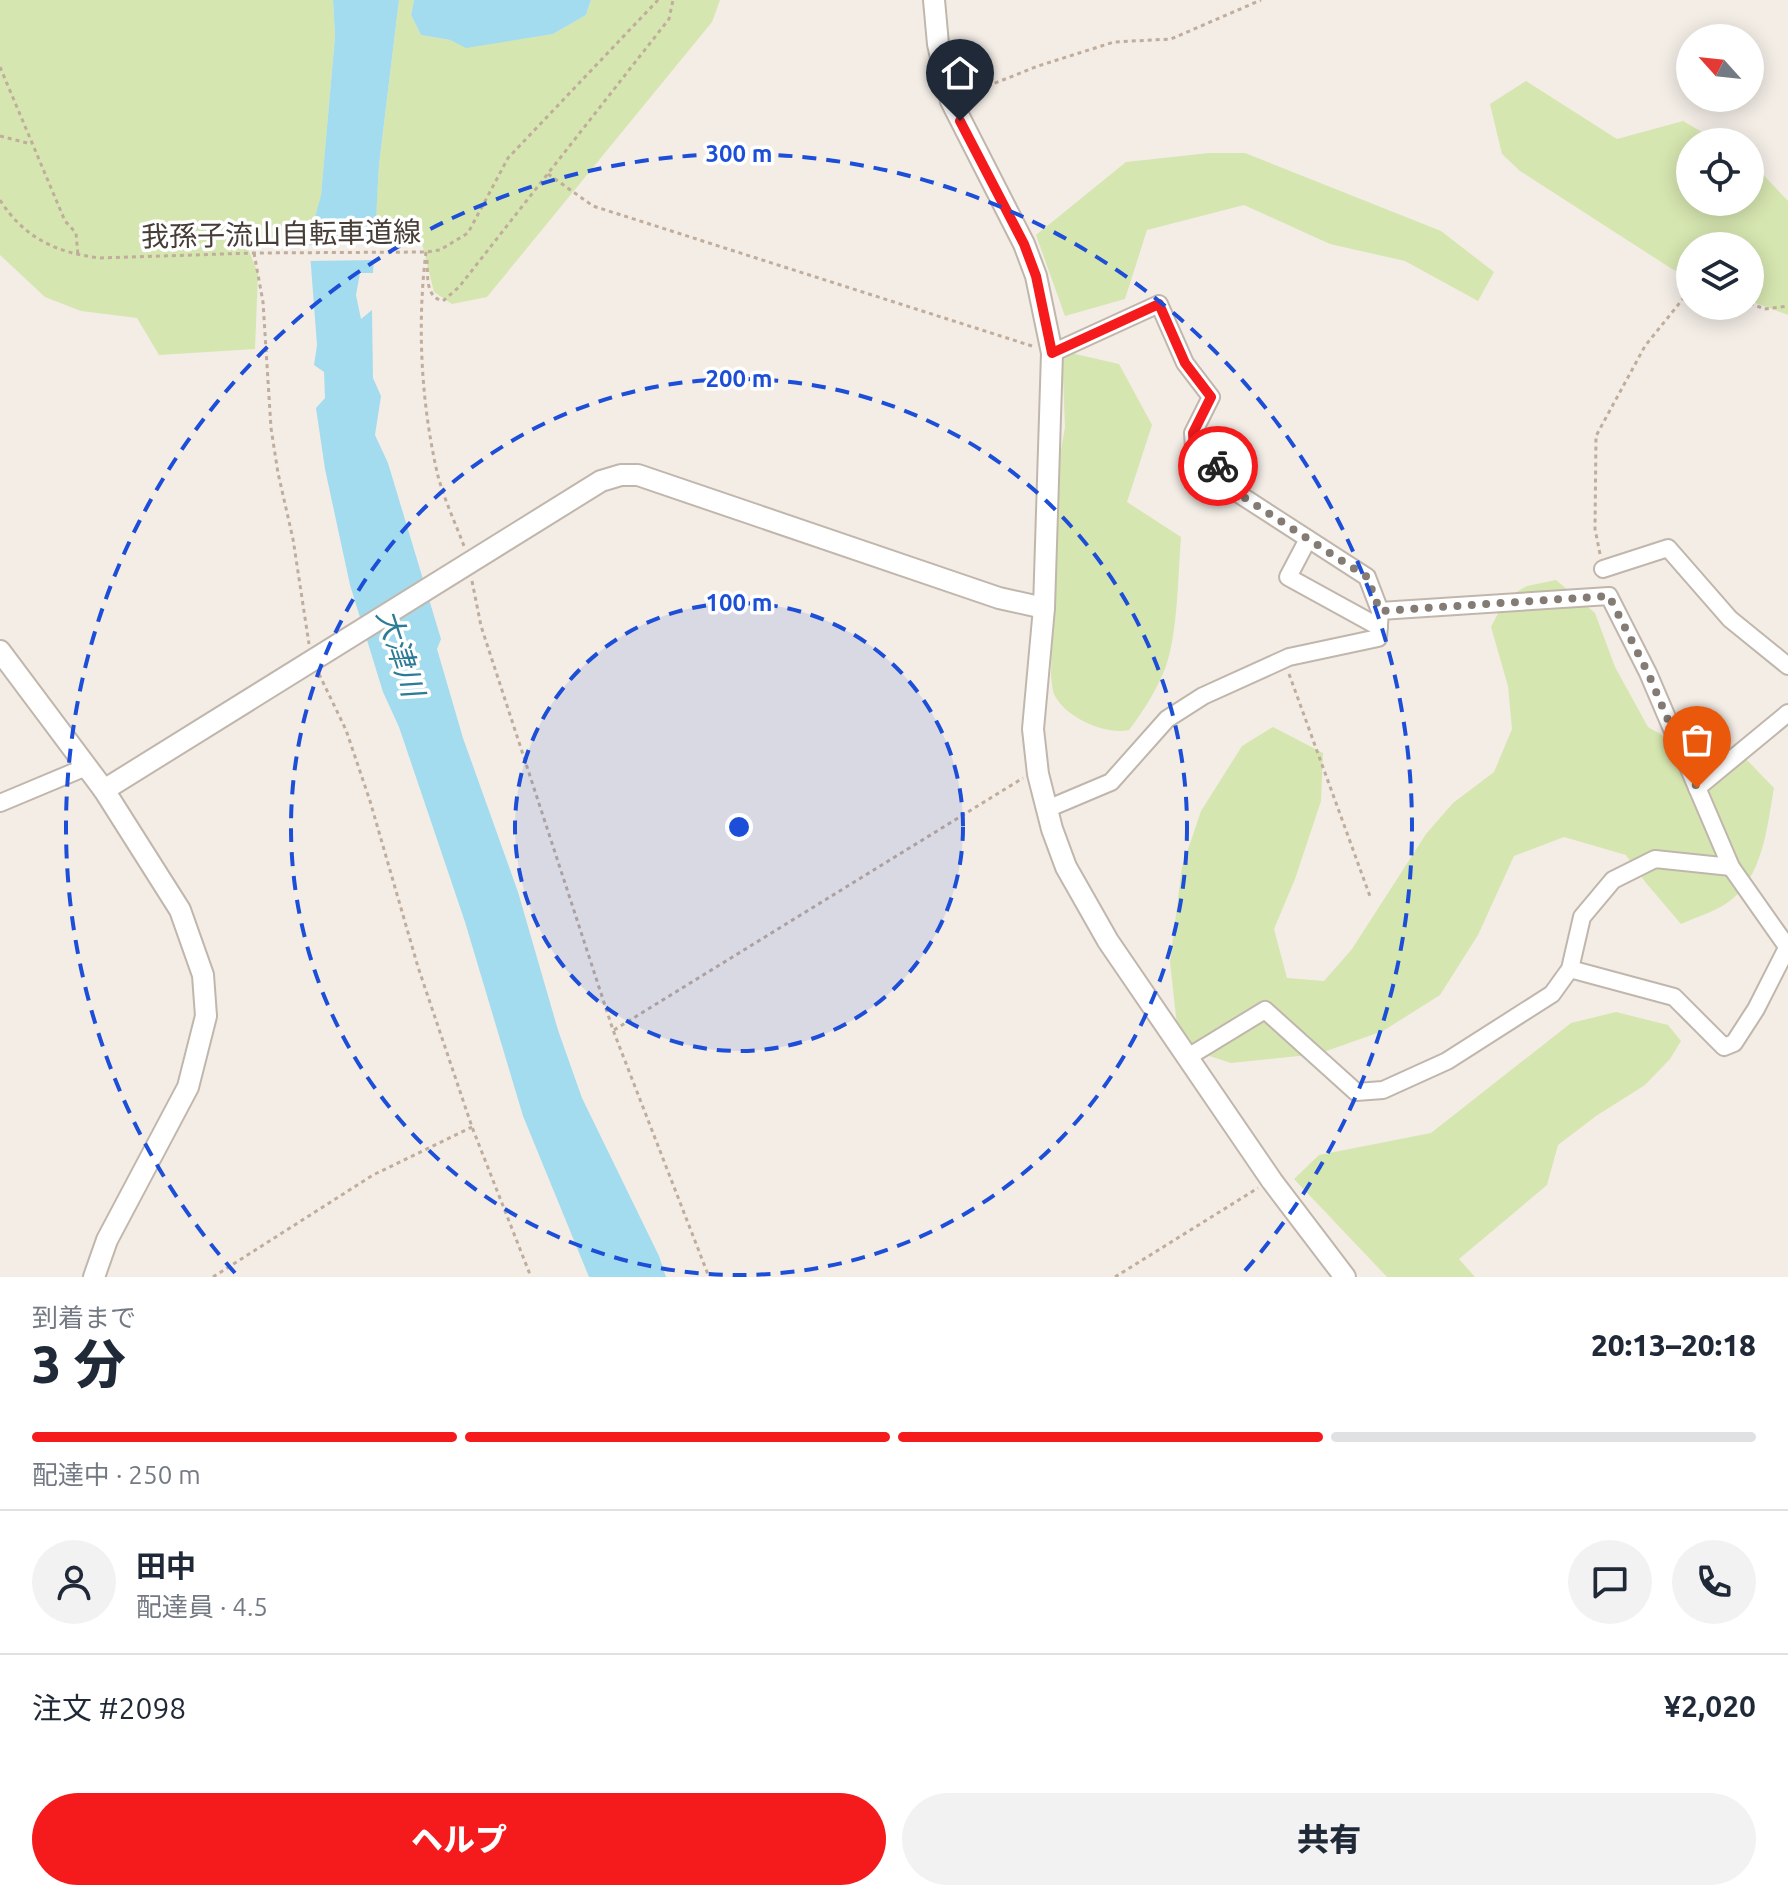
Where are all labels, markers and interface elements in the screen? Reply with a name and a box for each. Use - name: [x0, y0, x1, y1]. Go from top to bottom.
- north arrow: [1676, 24, 1764, 112]
- map controls: [1676, 24, 1764, 320]
- pin: [926, 39, 994, 121]
- icon: home: [938, 51, 982, 95]
- button: locate: [1676, 128, 1764, 216]
- text: 300 m: [706, 140, 772, 167]
- street label: 我孫子流山自転車道線: [141, 216, 421, 251]
- button: layers: [1676, 232, 1764, 320]
- text: 200 m: [706, 365, 772, 392]
- courier: [1178, 426, 1258, 506]
- icon: bike: [1196, 444, 1240, 488]
- text: 100 m: [706, 589, 772, 616]
- water label: 大津川: [371, 605, 432, 704]
- pin: [1663, 706, 1731, 788]
- icon: bag: [1675, 718, 1719, 762]
- centre of rings: [725, 813, 753, 841]
- text: 到着まで: [32, 1303, 136, 1332]
- text: 20:13–20:18: [1591, 1328, 1756, 1362]
- text: 3 分: [32, 1335, 126, 1393]
- text: 配達中 · 250 m: [32, 1460, 201, 1489]
- button: person: [32, 1540, 116, 1624]
- button: chat: [1568, 1540, 1652, 1624]
- button: phone: [1672, 1540, 1756, 1624]
- text: 田中: [136, 1549, 196, 1583]
- text: 配達員 · 4.5: [136, 1592, 268, 1621]
- text: ¥2,020: [1664, 1689, 1756, 1723]
- text: 注文 #2098: [32, 1691, 186, 1725]
- button: ヘルプ: [32, 1793, 886, 1885]
- button: 共有: [902, 1793, 1756, 1885]

